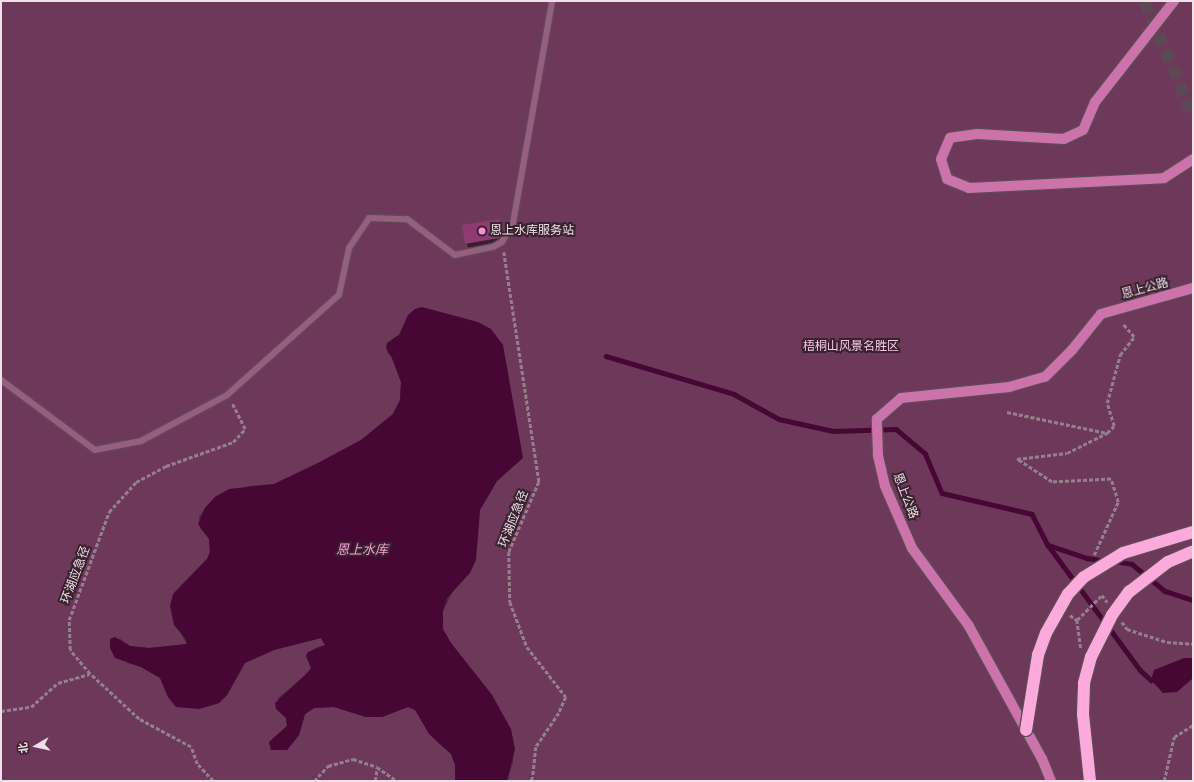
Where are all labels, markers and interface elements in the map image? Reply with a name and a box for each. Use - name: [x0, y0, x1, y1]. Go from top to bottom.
- place label: 恩上水库服务站: [490, 224, 574, 238]
- marker: 恩上水库服务站: [477, 226, 487, 236]
- street label: 恩上公路: [1120, 276, 1170, 302]
- park label: 梧桐山风景名胜区: [803, 340, 899, 354]
- street label: 恩上公路: [890, 471, 920, 521]
- street label: 环湖应急径: [496, 488, 532, 550]
- water label: 恩上水库: [336, 542, 388, 558]
- street label: 环湖应急径: [59, 544, 93, 606]
- north arrow: [16, 726, 56, 766]
- text: 北: [15, 741, 32, 755]

